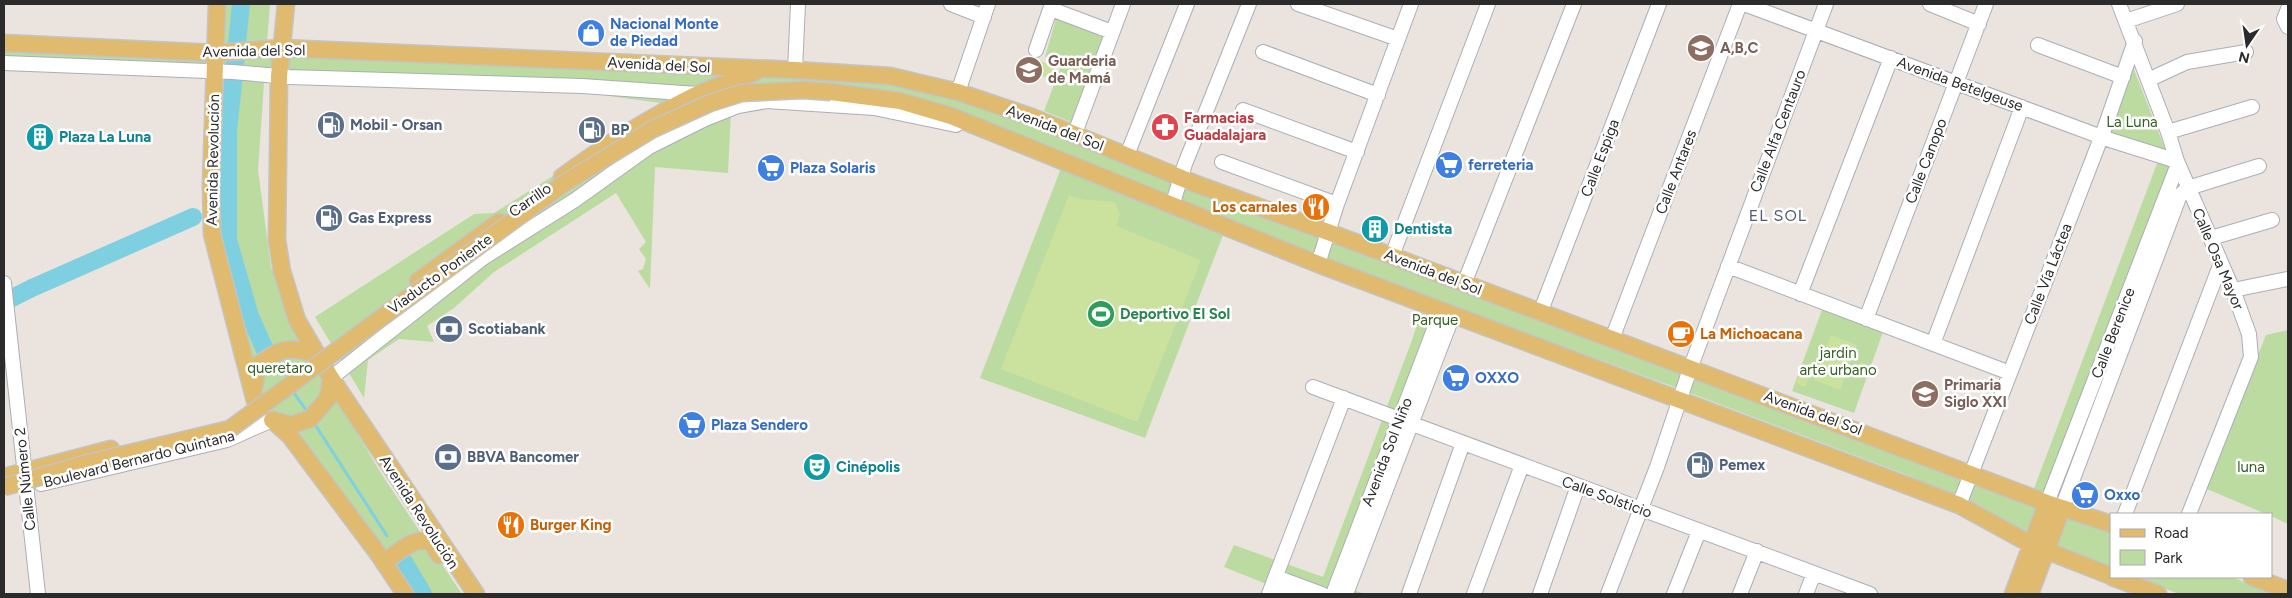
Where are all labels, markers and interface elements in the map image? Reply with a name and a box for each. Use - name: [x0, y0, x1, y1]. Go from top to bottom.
- place label: Nacional Monte de Piedad: [610, 15, 719, 50]
- shop icon: Nacional Monte de Piedad: [576, 18, 606, 48]
- north arrow: [2222, 20, 2272, 70]
- school or university icon: A,B,C: [1686, 33, 1716, 63]
- place label: A,B,C: [1720, 39, 1759, 57]
- street label: Avenida del Sol: [202, 41, 306, 61]
- text: N: [2237, 48, 2251, 67]
- place label: Guarderia de Mamá: [1048, 52, 1116, 87]
- street label: Avenida del Sol: [607, 53, 711, 77]
- street label: Avenida Betelgeuse: [1895, 53, 2025, 115]
- school or university icon: Guarderia de Mamá: [1014, 55, 1044, 85]
- street label: Calle Alfa Centauro: [1746, 67, 1810, 195]
- street label: Avenida Revolución: [203, 94, 223, 226]
- street label: Avenida del Sol: [1004, 101, 1106, 155]
- place label: Farmacias Guadalajara: [1184, 109, 1266, 144]
- fuel station icon: Mobil - Orsan: [316, 110, 346, 140]
- pharmacy icon: Farmacias Guadalajara: [1150, 112, 1180, 142]
- park label: La Luna: [2106, 113, 2158, 131]
- fuel station icon: BP: [577, 115, 607, 145]
- street label: Calle Canopo: [1901, 115, 1951, 206]
- place label: Mobil - Orsan: [350, 116, 442, 134]
- street label: Calle Espiga: [1577, 117, 1623, 199]
- place label: BP: [611, 121, 629, 139]
- building icon: Plaza La Luna: [25, 122, 55, 152]
- street label: Calle Antares: [1652, 127, 1700, 217]
- place label: Plaza La Luna: [59, 128, 151, 146]
- supermarket icon: ferreteria: [1434, 150, 1464, 180]
- supermarket icon: Plaza Solaris: [756, 153, 786, 183]
- place label: ferreteria: [1468, 156, 1534, 174]
- place label: Plaza Solaris: [790, 159, 876, 177]
- street label: Carrillo: [505, 179, 555, 221]
- restaurant icon: Los carnales: [1301, 192, 1331, 222]
- place label: Los carnales: [1212, 198, 1297, 216]
- fuel station icon: Gas Express: [314, 203, 344, 233]
- street label: Calle Osa Mayor: [2188, 205, 2248, 313]
- district label: EL SOL: [1749, 206, 1807, 225]
- place label: Gas Express: [348, 209, 432, 227]
- building icon: Dentista: [1360, 214, 1390, 244]
- place label: Dentista: [1394, 220, 1452, 238]
- street label: Calle Vía Láctea: [2020, 221, 2076, 327]
- street label: Viaducto Poniente: [384, 230, 496, 318]
- street label: Avenida del Sol: [1382, 245, 1484, 299]
- street label: Calle Berenice: [2087, 285, 2139, 381]
- sports icon: Deportivo El Sol: [1086, 299, 1116, 329]
- place label: Deportivo El Sol: [1120, 305, 1230, 323]
- park label: Parque: [1412, 311, 1458, 329]
- bank icon: Scotiabank: [434, 314, 464, 344]
- cafe icon: La Michoacana: [1666, 319, 1696, 349]
- place label: Scotiabank: [468, 320, 546, 338]
- place label: La Michoacana: [1700, 325, 1803, 343]
- park label: jardin arte urbano: [1799, 344, 1877, 379]
- park label: queretaro: [247, 359, 313, 377]
- supermarket icon: OXXO: [1441, 363, 1471, 393]
- place label: OXXO: [1475, 369, 1519, 387]
- place label: Primaria Siglo XXI: [1944, 376, 2007, 411]
- school or university icon: Primaria Siglo XXI: [1910, 379, 1940, 409]
- street label: Avenida del Sol: [1762, 387, 1864, 439]
- street label: Avenida Sol Niño: [1358, 395, 1416, 509]
- supermarket icon: Plaza Sendero: [677, 410, 707, 440]
- place label: Plaza Sendero: [711, 416, 808, 434]
- street label: Calle Número 2: [11, 426, 39, 532]
- street label: Boulevard Bernardo Quintana: [42, 427, 236, 491]
- bank icon: BBVA Bancomer: [433, 442, 463, 472]
- place label: BBVA Bancomer: [467, 448, 579, 466]
- fuel station icon: Pemex: [1685, 450, 1715, 480]
- street label: Avenida Revolución: [376, 452, 462, 572]
- theatre icon: Cinépolis: [802, 452, 832, 482]
- place label: Pemex: [1719, 456, 1765, 474]
- place label: Cinépolis: [836, 458, 900, 476]
- park label: luna: [2237, 458, 2265, 476]
- street label: Calle Solsticio: [1559, 472, 1655, 522]
- supermarket icon: Oxxo: [2070, 480, 2100, 510]
- place label: Oxxo: [2104, 486, 2141, 504]
- restaurant icon: Burger King: [496, 510, 526, 540]
- legend: [2110, 513, 2272, 578]
- place label: Burger King: [530, 516, 611, 534]
- text: Road: [2154, 524, 2189, 542]
- text: Park: [2154, 549, 2183, 567]

